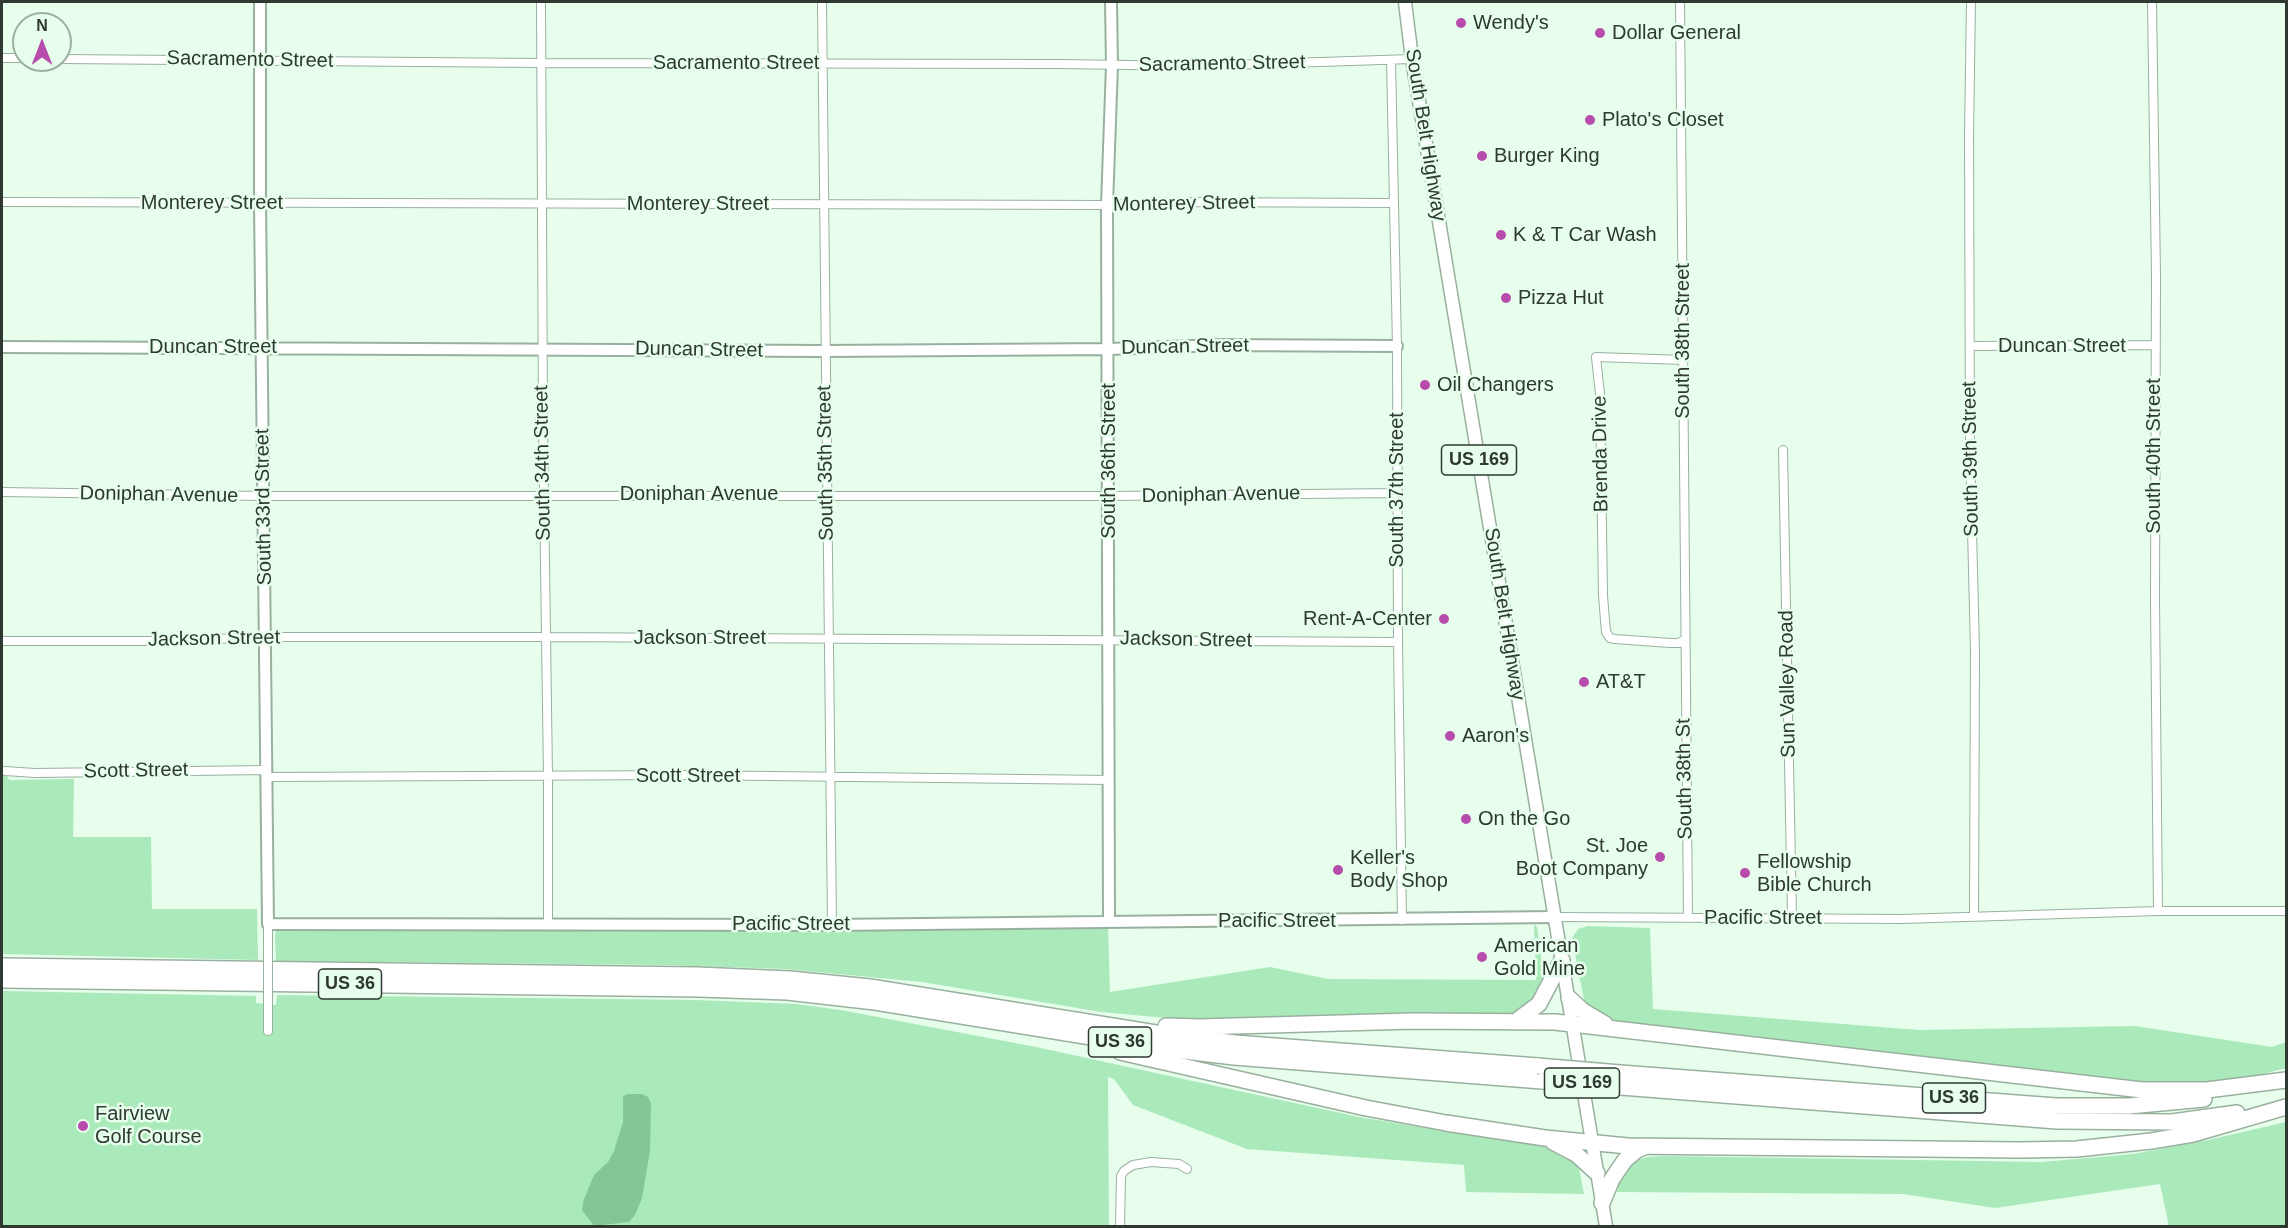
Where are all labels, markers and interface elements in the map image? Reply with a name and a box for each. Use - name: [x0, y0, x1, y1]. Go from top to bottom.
- place label: Wendy's: [1473, 11, 1549, 35]
- north arrow: [12, 12, 72, 72]
- marker: Wendy's: [1454, 16, 1468, 30]
- text: N: [36, 17, 48, 34]
- place label: Dollar General: [1612, 21, 1741, 45]
- marker: Dollar General: [1593, 26, 1607, 40]
- street label: Sacramento Street: [166, 47, 334, 73]
- street label: South Belt Highway: [1399, 47, 1451, 223]
- street label: Sacramento Street: [653, 51, 819, 75]
- street label: Sacramento Street: [1138, 51, 1306, 77]
- place label: Plato's Closet: [1602, 108, 1724, 132]
- marker: Plato's Closet: [1583, 113, 1597, 127]
- place label: Burger King: [1494, 144, 1600, 168]
- marker: Burger King: [1475, 149, 1489, 163]
- street label: Monterey Street: [141, 191, 283, 215]
- street label: Monterey Street: [1113, 191, 1255, 217]
- street label: Monterey Street: [627, 192, 769, 216]
- place label: K & T Car Wash: [1513, 223, 1657, 247]
- marker: K & T Car Wash: [1494, 228, 1508, 242]
- street label: South 38th Street: [1671, 263, 1695, 419]
- place label: Pizza Hut: [1518, 286, 1604, 310]
- marker: Pizza Hut: [1499, 291, 1513, 305]
- street label: Duncan Street: [1121, 334, 1249, 360]
- street label: Duncan Street: [1998, 334, 2126, 358]
- street label: Duncan Street: [149, 335, 277, 359]
- street label: Duncan Street: [635, 337, 763, 363]
- place label: Oil Changers: [1437, 373, 1554, 397]
- marker: Oil Changers: [1418, 378, 1432, 392]
- street label: South 40th Street: [2142, 378, 2166, 534]
- street label: South 39th Street: [1958, 381, 1984, 537]
- street label: South 36th Street: [1097, 383, 1121, 539]
- street label: South 34th Street: [530, 385, 556, 541]
- street label: South 35th Street: [813, 385, 839, 541]
- street label: Brenda Drive: [1588, 395, 1614, 513]
- street label: South 37th Street: [1385, 412, 1409, 568]
- street label: South 33rd Street: [251, 428, 277, 586]
- road number: US 169: [1442, 445, 1516, 475]
- street label: Doniphan Avenue: [79, 482, 239, 508]
- street label: Doniphan Avenue: [620, 482, 778, 506]
- street label: Doniphan Avenue: [1141, 482, 1301, 508]
- street label: South Belt Highway: [1478, 526, 1530, 702]
- place label: Rent-A-Center: [1303, 607, 1432, 631]
- street label: Sun Valley Road: [1775, 610, 1801, 758]
- marker: Rent-A-Center: [1437, 612, 1451, 626]
- street label: Jackson Street: [148, 626, 280, 652]
- street label: Jackson Street: [634, 626, 766, 650]
- street label: Jackson Street: [1120, 627, 1252, 653]
- place label: AT&T: [1596, 670, 1646, 694]
- marker: AT&T: [1577, 675, 1591, 689]
- street label: South 38th St: [1672, 718, 1698, 840]
- place label: Aaron's: [1462, 724, 1529, 748]
- marker: Aaron's: [1443, 729, 1457, 743]
- street label: Scott Street: [84, 758, 188, 784]
- street label: Scott Street: [636, 764, 740, 788]
- place label: On the Go: [1478, 807, 1570, 831]
- marker: On the Go: [1459, 812, 1473, 826]
- place label: St. Joe Boot Company: [1516, 834, 1648, 881]
- place label: Keller's Body Shop: [1350, 846, 1448, 893]
- marker: St. Joe Boot Company: [1653, 850, 1667, 864]
- place label: Fellowship Bible Church: [1757, 850, 1872, 897]
- marker: Keller's Body Shop: [1331, 863, 1345, 877]
- marker: Fellowship Bible Church: [1738, 866, 1752, 880]
- street label: Pacific Street: [1704, 906, 1822, 930]
- street label: Pacific Street: [1218, 909, 1336, 933]
- street label: Pacific Street: [732, 912, 850, 936]
- place label: American Gold Mine: [1494, 934, 1585, 981]
- marker: American Gold Mine: [1475, 950, 1489, 964]
- road number: US 36: [318, 969, 382, 999]
- road number: US 36: [1088, 1027, 1152, 1057]
- road number: US 169: [1544, 1068, 1620, 1098]
- road number: US 36: [1922, 1083, 1986, 1113]
- place label: Fairview Golf Course: [95, 1102, 202, 1149]
- marker: Fairview Golf Course: [76, 1119, 90, 1133]

